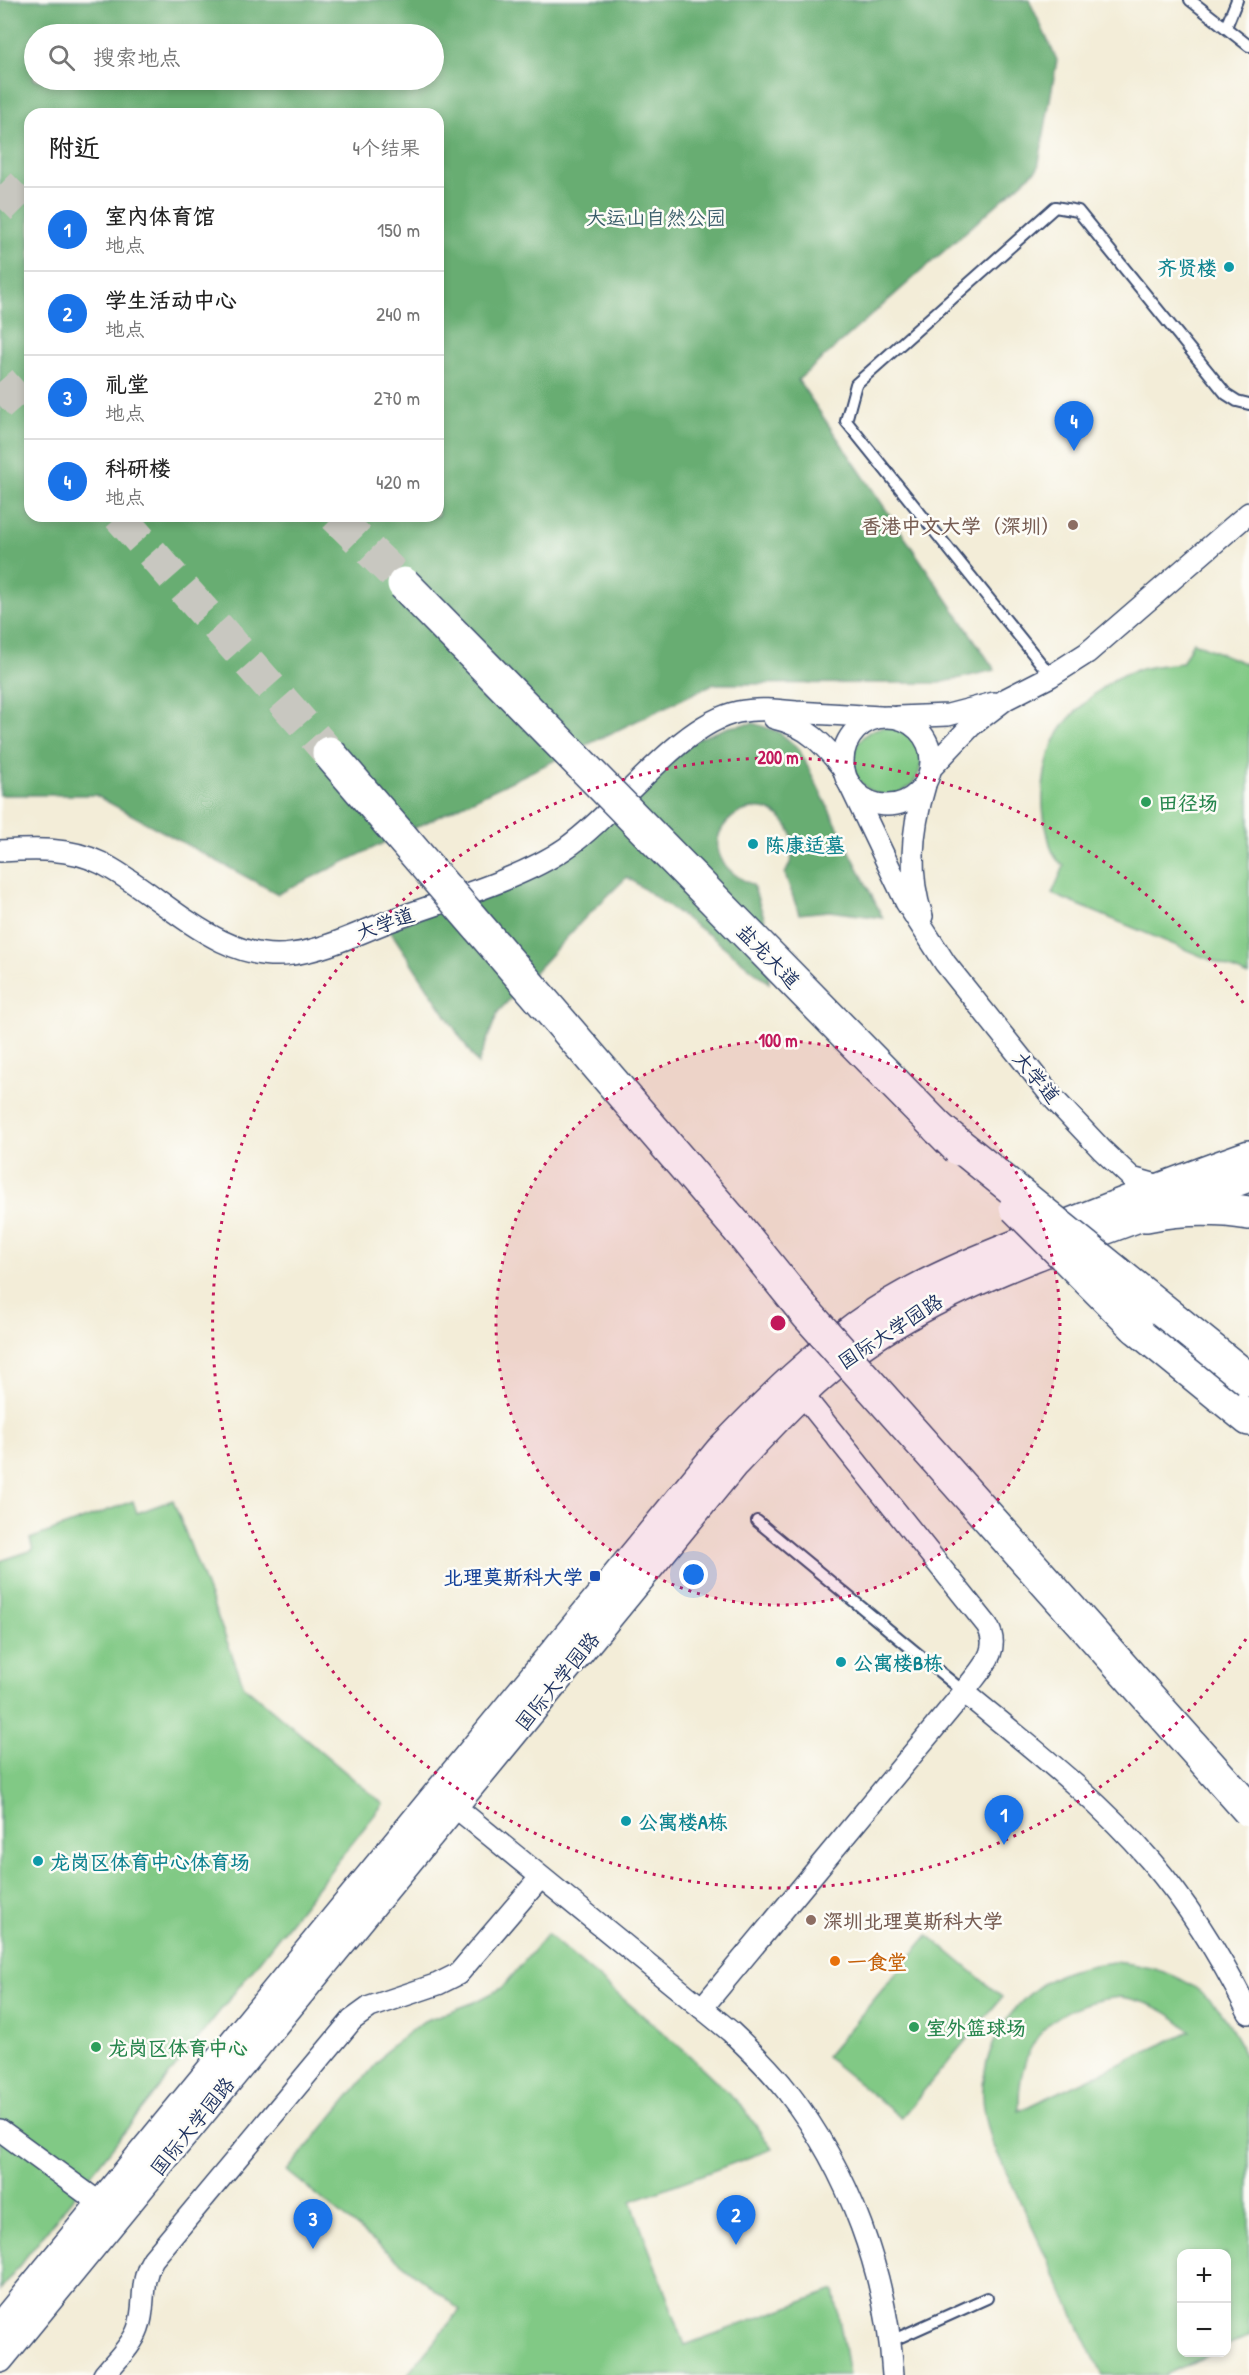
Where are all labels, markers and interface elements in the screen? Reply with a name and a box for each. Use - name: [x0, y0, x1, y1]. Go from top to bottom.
- search box: [24, 24, 444, 90]
- icon: search: [45, 41, 78, 74]
- text: 搜索地点: [93, 42, 181, 72]
- text: 附近: [48, 130, 100, 165]
- text: 4个结果: [353, 134, 420, 161]
- text: 室内体育馆: [105, 201, 215, 231]
- park label: 大运山自然公园: [586, 204, 726, 231]
- text: 1: [64, 216, 71, 243]
- text: 150 m: [377, 216, 420, 243]
- text: 地点: [105, 231, 145, 258]
- place label: 齐贤楼: [1157, 254, 1217, 281]
- marker: 齐贤楼: [1222, 260, 1236, 274]
- text: 学生活动中心: [105, 285, 237, 315]
- text: 2: [63, 300, 72, 327]
- text: 240 m: [376, 300, 420, 327]
- text: 地点: [105, 315, 145, 342]
- text: 礼堂: [105, 369, 149, 399]
- text: 3: [63, 384, 72, 411]
- text: 270 m: [374, 384, 420, 411]
- text: 地点: [105, 399, 145, 426]
- pin: 4: [1054, 402, 1094, 451]
- text: 科研楼: [105, 453, 171, 483]
- text: 4: [64, 468, 71, 495]
- text: 420 m: [376, 468, 420, 495]
- text: 地点: [105, 483, 145, 510]
- place label: 香港中文大学（深圳）: [861, 512, 1061, 539]
- marker: 香港中文大学（深圳）: [1066, 518, 1080, 532]
- text: 200 m: [758, 745, 798, 770]
- place label: 田径场: [1158, 789, 1218, 816]
- marker: 田径场: [1139, 795, 1153, 809]
- place label: 陈康适墓: [765, 831, 845, 858]
- marker: 陈康适墓: [746, 837, 760, 851]
- street label: 大学道: [352, 900, 418, 946]
- street label: 盐龙大道: [732, 918, 806, 994]
- text: 100 m: [758, 1028, 798, 1053]
- street label: 大学道: [1007, 1045, 1067, 1109]
- street label: 国际大学园路: [832, 1286, 949, 1375]
- centre of rings: [768, 1313, 788, 1333]
- your location: [679, 1560, 708, 1589]
- place label: 北理莫斯科大学: [443, 1563, 583, 1590]
- marker: 北理莫斯科大学: [588, 1569, 602, 1583]
- street label: 国际大学园路: [509, 1625, 606, 1736]
- place label: 公寓楼B栋: [853, 1649, 943, 1676]
- marker: 公寓楼B栋: [834, 1655, 848, 1669]
- pin: 1: [984, 1796, 1024, 1845]
- place label: 公寓楼A栋: [638, 1808, 728, 1835]
- marker: 公寓楼A栋: [619, 1814, 633, 1828]
- place label: 龙岗区体育中心体育场: [50, 1848, 250, 1875]
- marker: 龙岗区体育中心体育场: [31, 1854, 45, 1868]
- place label: 深圳北理莫斯科大学: [823, 1907, 1003, 1934]
- marker: 深圳北理莫斯科大学: [804, 1913, 818, 1927]
- place label: 一食堂: [847, 1948, 907, 1975]
- marker: 一食堂: [828, 1954, 842, 1968]
- place label: 室外篮球场: [926, 2014, 1026, 2041]
- marker: 室外篮球场: [907, 2020, 921, 2034]
- place label: 龙岗区体育中心: [108, 2034, 248, 2061]
- marker: 龙岗区体育中心: [89, 2040, 103, 2054]
- street label: 国际大学园路: [144, 2070, 241, 2181]
- pin: 2: [716, 2196, 756, 2245]
- pin: 3: [294, 2200, 332, 2249]
- map controls: [1177, 2249, 1231, 2357]
- button: +: [1177, 2249, 1231, 2303]
- button: −: [1177, 2303, 1231, 2357]

